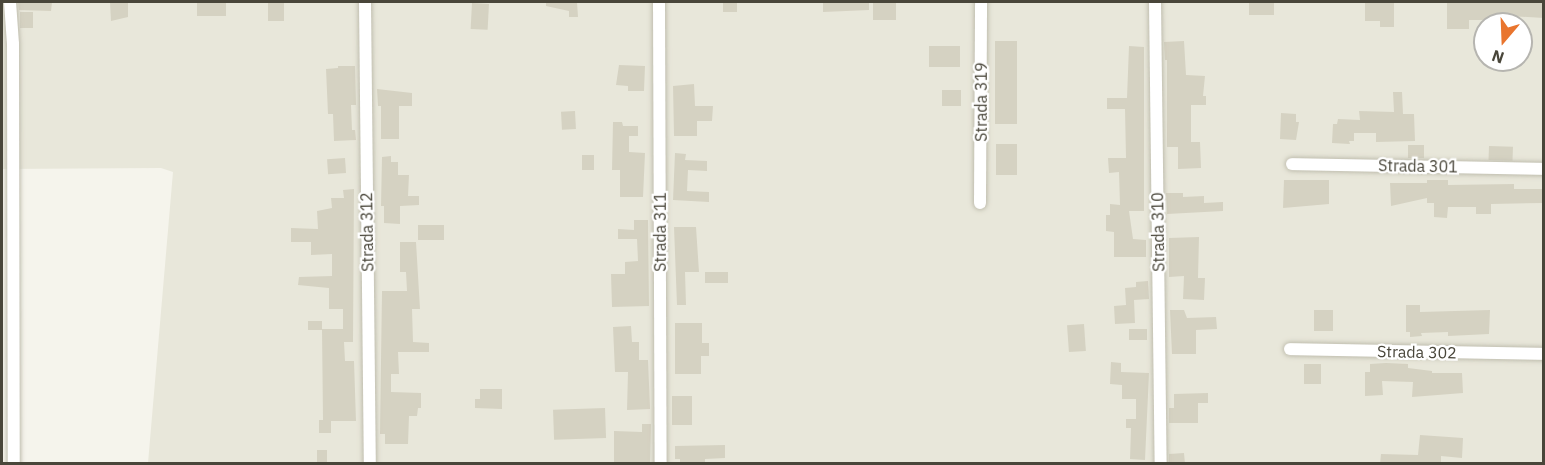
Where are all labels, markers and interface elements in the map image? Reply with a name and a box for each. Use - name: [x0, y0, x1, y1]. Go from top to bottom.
- north arrow: [1473, 12, 1533, 72]
- text: N: [1489, 46, 1507, 68]
- street label: Strada 319: [971, 62, 991, 142]
- street label: Strada 301: [1378, 156, 1458, 176]
- street label: Strada 312: [357, 192, 377, 272]
- street label: Strada 311: [650, 192, 670, 272]
- street label: Strada 310: [1148, 192, 1168, 272]
- street label: Strada 302: [1377, 342, 1457, 362]

